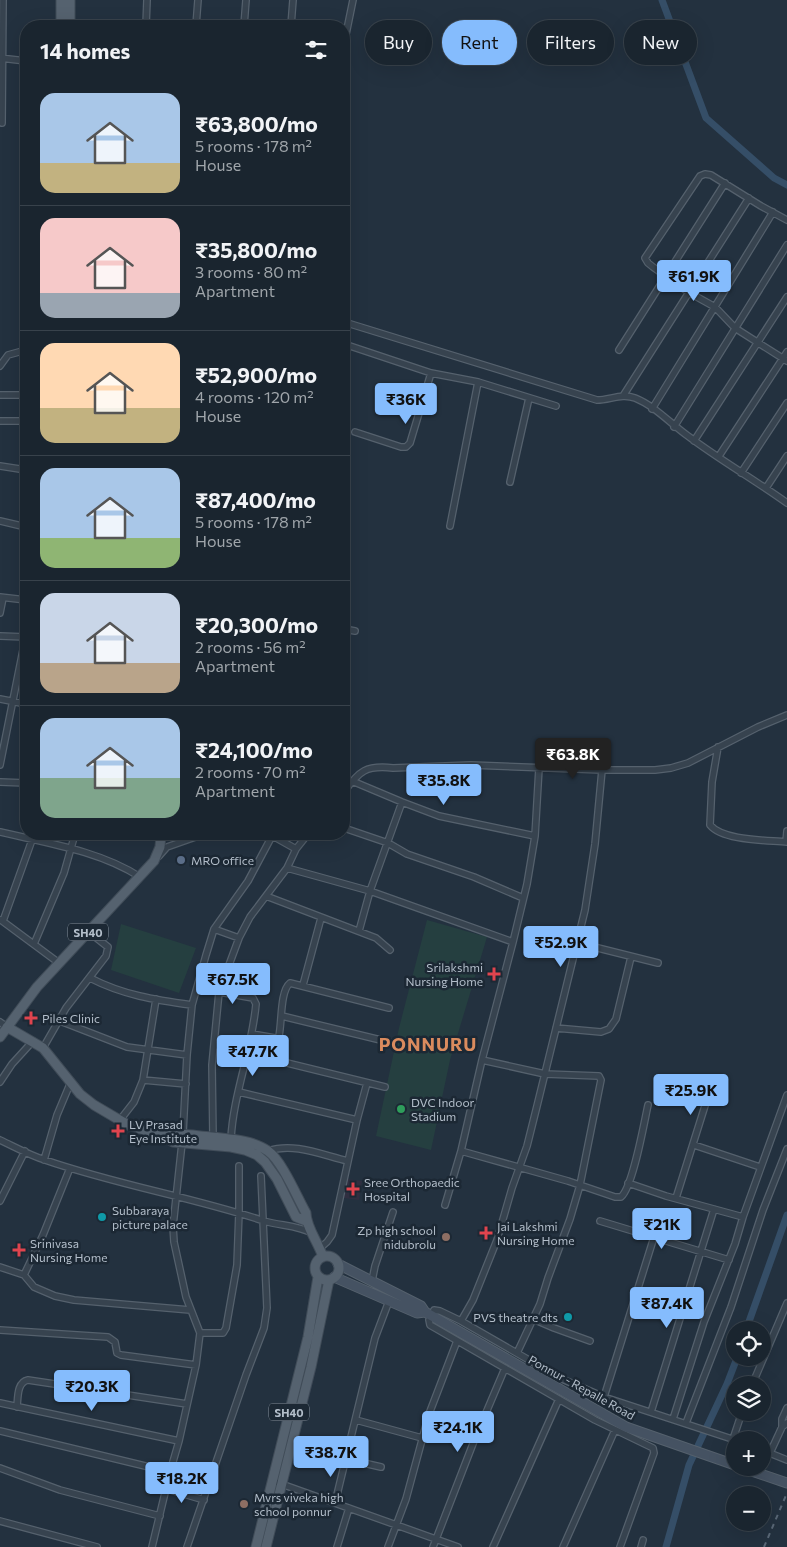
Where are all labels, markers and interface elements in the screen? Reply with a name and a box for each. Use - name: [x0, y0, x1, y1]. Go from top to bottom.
- chip: Buy: [365, 20, 432, 65]
- chip: Rent: [442, 20, 517, 65]
- chip: Filters: [527, 20, 614, 65]
- chip: New: [624, 20, 697, 65]
- icon: filters: [302, 36, 330, 64]
- text: 14 homes: [40, 38, 130, 63]
- text: ₹63,800/mo: [195, 111, 318, 136]
- icon: home: [80, 113, 140, 173]
- text: 5 rooms · 178 m²: [195, 136, 312, 155]
- text: House: [195, 155, 241, 174]
- text: ₹35,800/mo: [195, 237, 317, 262]
- icon: home: [80, 238, 140, 298]
- pin: ₹61.9K: [653, 260, 735, 302]
- text: 3 rooms · 80 m²: [195, 262, 307, 281]
- text: ₹61.9K: [668, 266, 720, 285]
- text: Apartment: [195, 281, 275, 300]
- text: ₹52,900/mo: [195, 362, 317, 387]
- icon: home: [80, 363, 140, 423]
- pin: ₹36K: [376, 382, 436, 425]
- text: 4 rooms · 120 m²: [195, 387, 314, 406]
- text: ₹36K: [386, 389, 426, 408]
- text: House: [195, 406, 241, 425]
- text: ₹87,400/mo: [195, 487, 316, 512]
- icon: home: [80, 488, 140, 548]
- text: 5 rooms · 178 m²: [195, 512, 312, 531]
- text: House: [195, 531, 241, 550]
- text: ₹20,300/mo: [195, 612, 318, 637]
- icon: home: [80, 613, 140, 673]
- text: 2 rooms · 56 m²: [195, 637, 306, 656]
- text: Apartment: [195, 656, 275, 675]
- text: ₹24,100/mo: [195, 737, 313, 762]
- icon: home: [80, 738, 140, 798]
- pin: ₹63.8K: [532, 738, 614, 780]
- text: ₹63.8K: [546, 744, 600, 763]
- text: 2 rooms · 70 m²: [195, 762, 306, 781]
- pin: ₹35.8K: [403, 764, 485, 806]
- text: ₹35.8K: [417, 770, 471, 789]
- text: Apartment: [195, 781, 275, 800]
- place label: MRO office: [191, 853, 254, 867]
- marker: MRO office: [175, 854, 187, 866]
- road number: SH40: [68, 924, 108, 940]
- pin: ₹52.9K: [520, 926, 602, 968]
- text: ₹52.9K: [534, 932, 588, 951]
- place label: Srilakshmi Nursing Home: [405, 960, 483, 988]
- pin: ₹67.5K: [192, 962, 274, 1005]
- marker: Srilakshmi Nursing Home: [487, 967, 501, 981]
- text: ₹67.5K: [207, 969, 259, 988]
- marker: Piles Clinic: [24, 1011, 38, 1025]
- place label: Piles Clinic: [42, 1011, 100, 1025]
- district label: PONNURU: [379, 1033, 477, 1055]
- pin: ₹47.7K: [212, 1034, 294, 1077]
- text: ₹47.7K: [228, 1041, 278, 1060]
- pin: ₹25.9K: [650, 1074, 732, 1116]
- text: ₹25.9K: [664, 1080, 718, 1099]
- place label: DVC Indoor Stadium: [411, 1095, 475, 1123]
- marker: DVC Indoor Stadium: [395, 1103, 407, 1115]
- place label: LV Prasad Eye Institute: [129, 1117, 197, 1145]
- marker: LV Prasad Eye Institute: [111, 1124, 125, 1138]
- place label: Sree Orthopaedic Hospital: [364, 1175, 460, 1203]
- marker: Sree Orthopaedic Hospital: [346, 1182, 360, 1196]
- place label: Subbaraya picture palace: [112, 1203, 188, 1231]
- pin: ₹21K: [632, 1208, 692, 1250]
- marker: Subbaraya picture palace: [96, 1211, 108, 1223]
- text: ₹21K: [643, 1214, 681, 1233]
- place label: Jai Lakshmi Nursing Home: [497, 1219, 575, 1247]
- place label: Zp high school nidubrolu: [357, 1223, 436, 1251]
- marker: Jai Lakshmi Nursing Home: [479, 1226, 493, 1240]
- marker: Zp high school nidubrolu: [440, 1231, 452, 1243]
- place label: Srinivasa Nursing Home: [30, 1236, 108, 1264]
- marker: Srinivasa Nursing Home: [12, 1243, 26, 1257]
- pin: ₹87.4K: [626, 1286, 708, 1329]
- text: ₹87.4K: [641, 1293, 693, 1312]
- place label: PVS theatre dts: [473, 1310, 558, 1324]
- marker: PVS theatre dts: [562, 1311, 574, 1323]
- map controls: [726, 1321, 771, 1531]
- button: locate: [726, 1321, 771, 1366]
- street label: Ponnur - Repalle Road: [526, 1352, 638, 1422]
- pin: ₹20.3K: [51, 1370, 133, 1412]
- text: ₹20.3K: [65, 1376, 119, 1395]
- button: layers: [726, 1376, 771, 1421]
- road number: SH40: [269, 1404, 309, 1420]
- pin: ₹24.1K: [417, 1410, 499, 1453]
- text: ₹24.1K: [433, 1417, 483, 1436]
- button: +: [726, 1431, 771, 1476]
- pin: ₹38.7K: [290, 1436, 372, 1478]
- text: ₹38.7K: [305, 1442, 357, 1461]
- pin: ₹18.2K: [141, 1462, 223, 1504]
- text: ₹18.2K: [156, 1468, 208, 1487]
- button: −: [726, 1486, 771, 1531]
- place label: Mvrs viveka high school ponnur: [254, 1490, 344, 1518]
- marker: Mvrs viveka high school ponnur: [238, 1498, 250, 1510]

